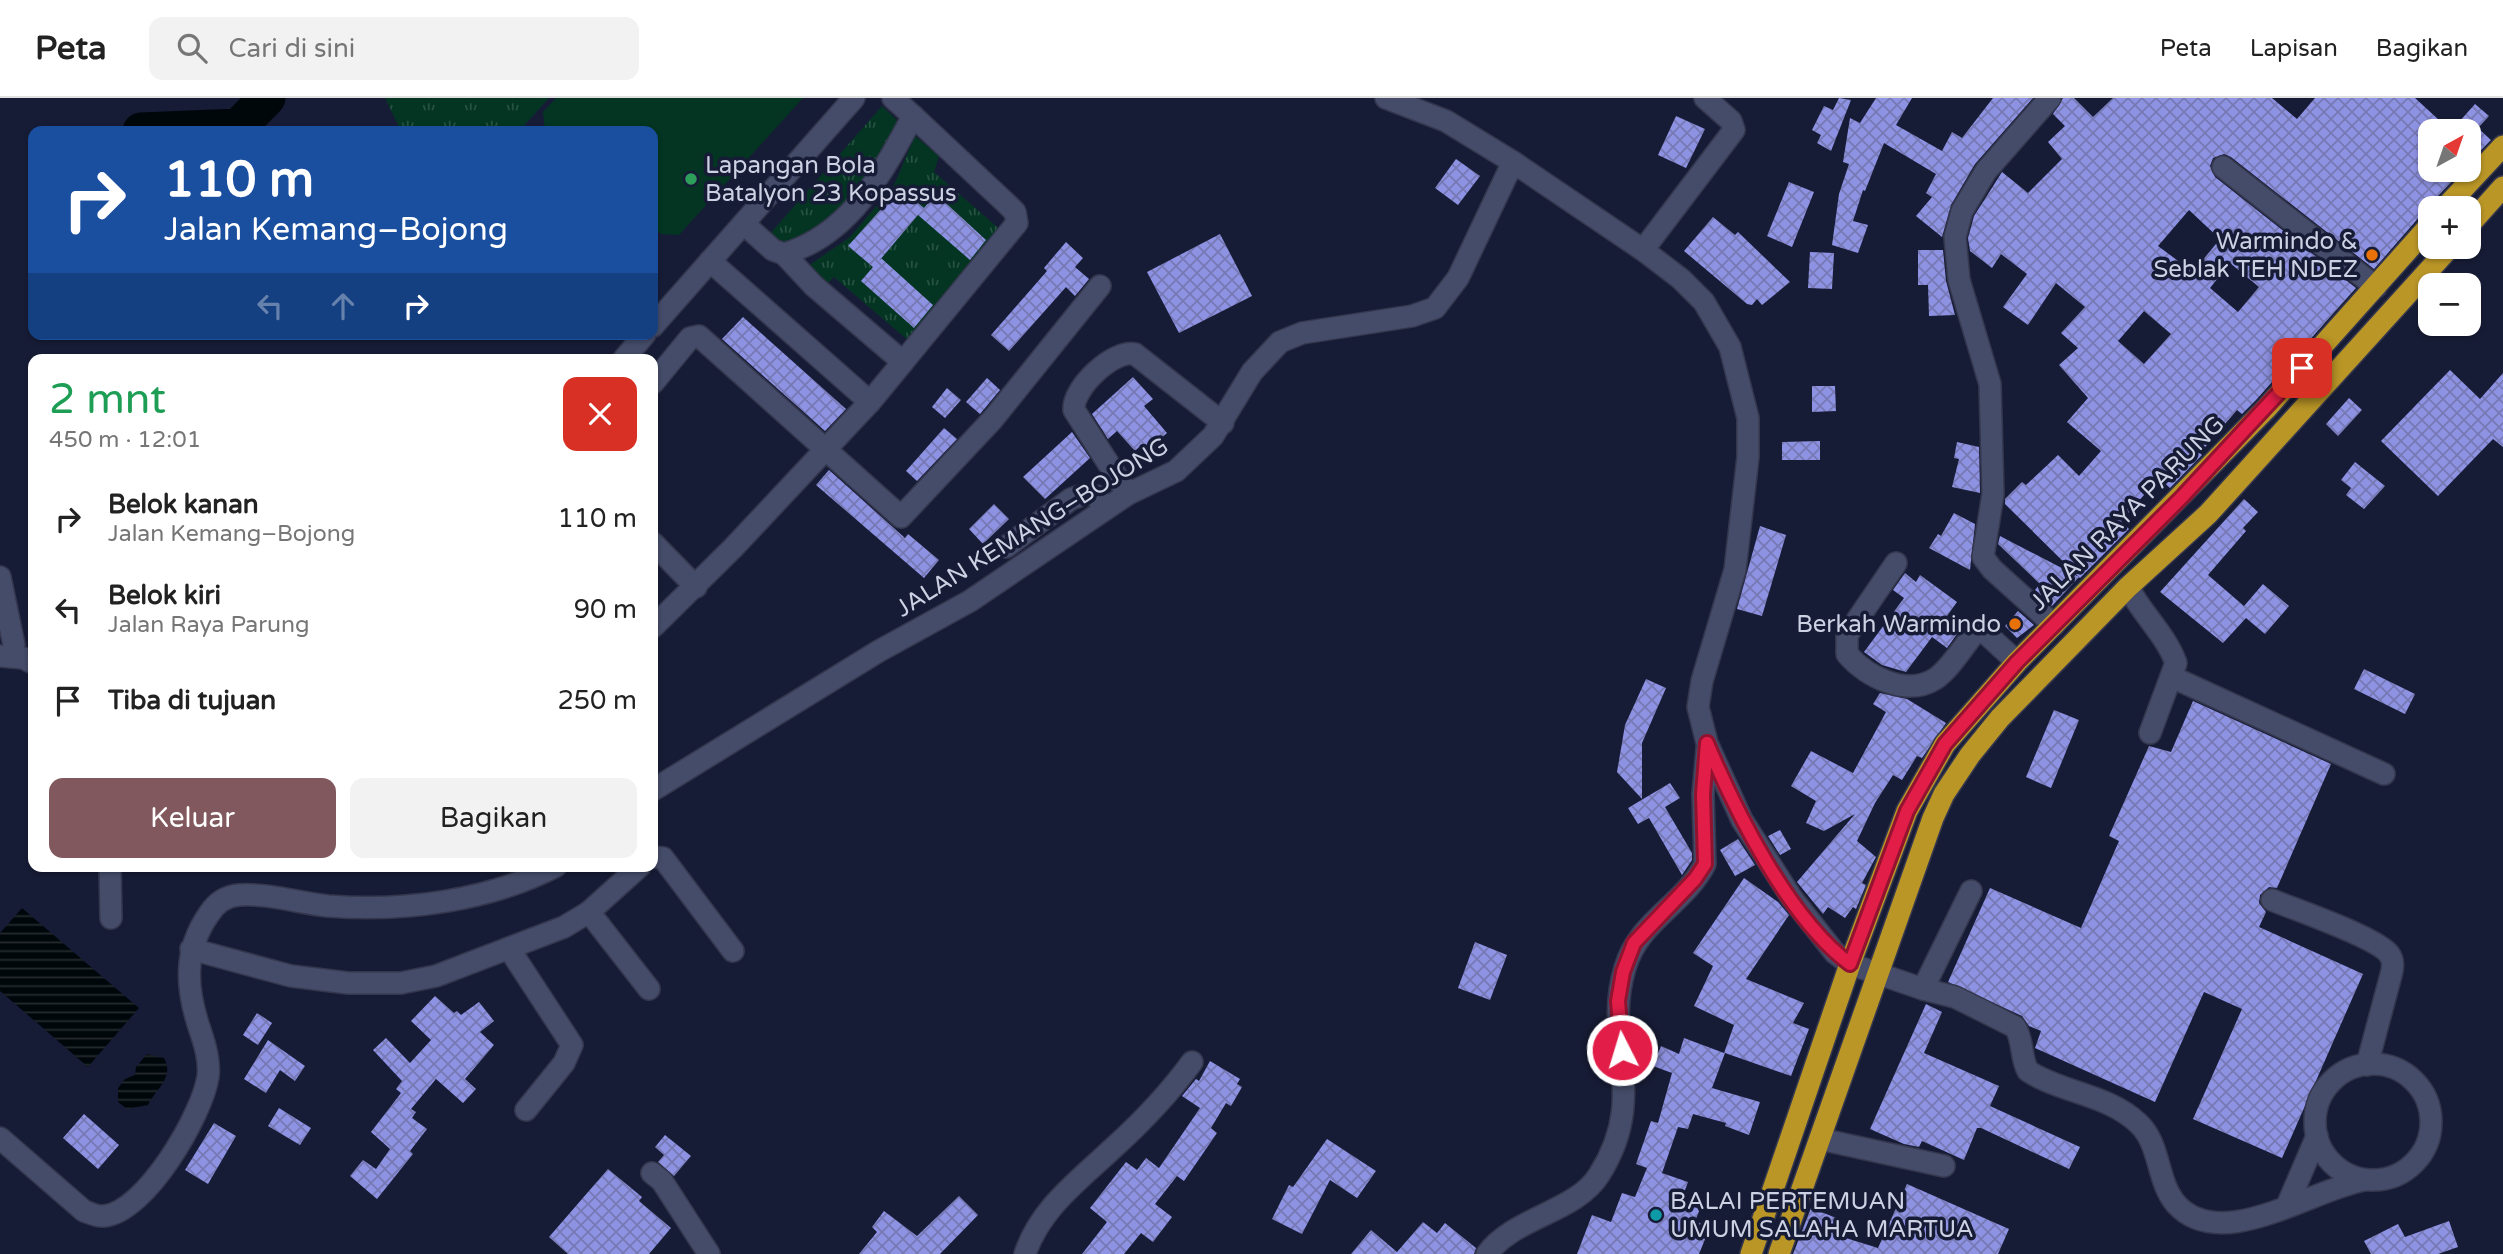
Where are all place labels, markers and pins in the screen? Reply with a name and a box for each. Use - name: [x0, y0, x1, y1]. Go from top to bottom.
- place label: Lapangan Bola Batalyon 23 Kopassus: [705, 151, 957, 208]
- marker: Lapangan Bola Batalyon 23 Kopassus: [683, 171, 699, 187]
- place label: Warmindo & Seblak TEH NDEZ: [2153, 227, 2358, 284]
- marker: Warmindo & Seblak TEH NDEZ: [2364, 247, 2380, 263]
- pin: [2272, 338, 2332, 398]
- place label: Berkah Warmindo: [1796, 610, 2001, 639]
- marker: Berkah Warmindo: [2007, 616, 2023, 632]
- place label: BALAI PERTEMUAN UMUM SALAHA MARTUA: [1670, 1187, 1974, 1244]
- marker: BALAI PERTEMUAN UMUM SALAHA MARTUA: [1648, 1207, 1664, 1223]

